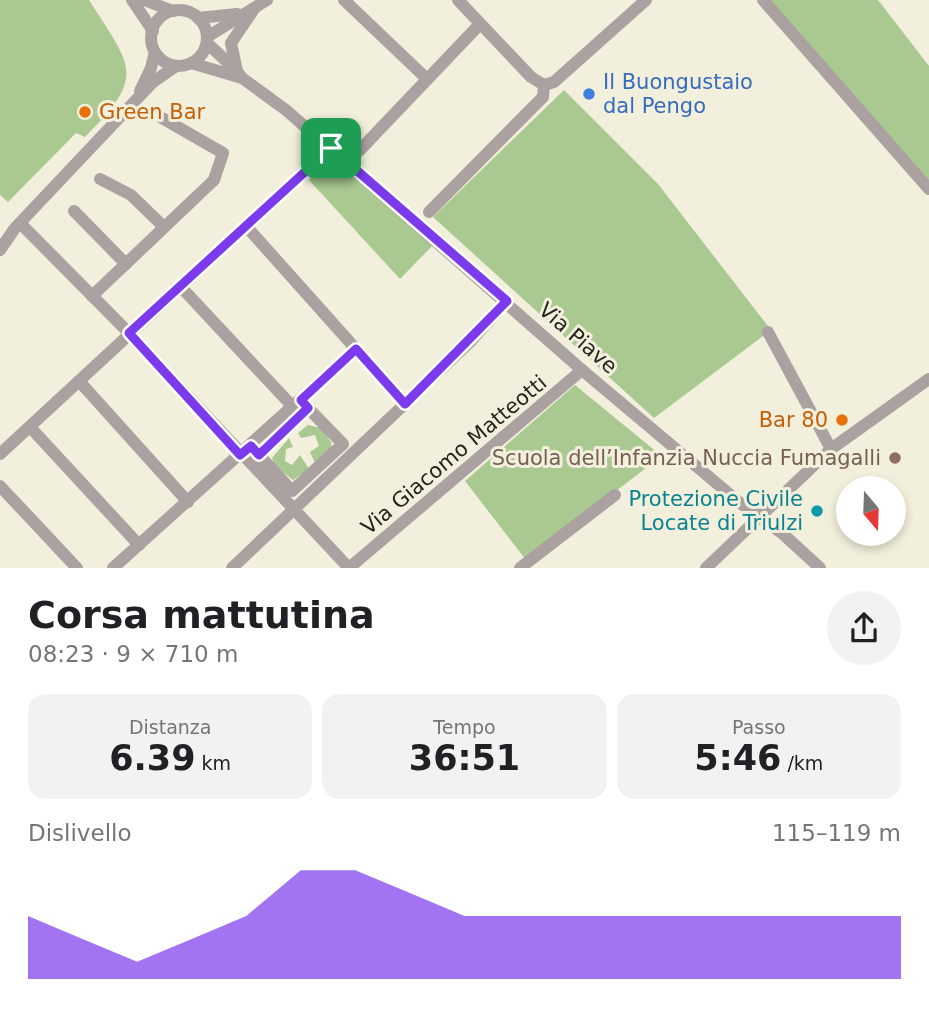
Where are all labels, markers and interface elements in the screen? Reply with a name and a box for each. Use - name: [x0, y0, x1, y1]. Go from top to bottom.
- place label: Il Buongustaio dal Pengo: [603, 70, 753, 118]
- marker: Il Buongustaio dal Pengo: [581, 86, 597, 102]
- place label: Green Bar: [99, 100, 206, 124]
- marker: Green Bar: [77, 104, 93, 120]
- pin: [301, 118, 361, 178]
- icon: arrive: [312, 129, 350, 167]
- street label: Via Piave: [534, 298, 622, 378]
- street label: Via Giacomo Matteotti: [357, 371, 551, 539]
- place label: Bar 80: [759, 408, 828, 432]
- marker: Bar 80: [834, 412, 850, 428]
- place label: Scuola dell’Infanzia Nuccia Fumagalli: [492, 446, 881, 470]
- marker: Scuola dell’Infanzia Nuccia Fumagalli: [887, 450, 903, 466]
- north arrow: [836, 476, 906, 546]
- map controls: [836, 476, 906, 546]
- place label: Protezione Civile Locate di Triulzi: [628, 487, 803, 535]
- marker: Protezione Civile Locate di Triulzi: [809, 503, 825, 519]
- button: share: [827, 591, 901, 665]
- text: Corsa mattutina: [28, 593, 375, 637]
- text: 08:23 · 9 × 710 m: [28, 641, 238, 667]
- text: Distanza: [129, 716, 211, 738]
- text: Tempo: [433, 716, 496, 738]
- text: Passo: [732, 716, 786, 738]
- text: 6.39: [109, 738, 196, 778]
- text: 36:51: [409, 738, 520, 778]
- text: 5:46: [694, 738, 781, 778]
- text: km: [196, 752, 231, 774]
- text: /km: [781, 752, 823, 774]
- text: Dislivello: [28, 820, 131, 846]
- text: 115–119 m: [772, 820, 901, 846]

